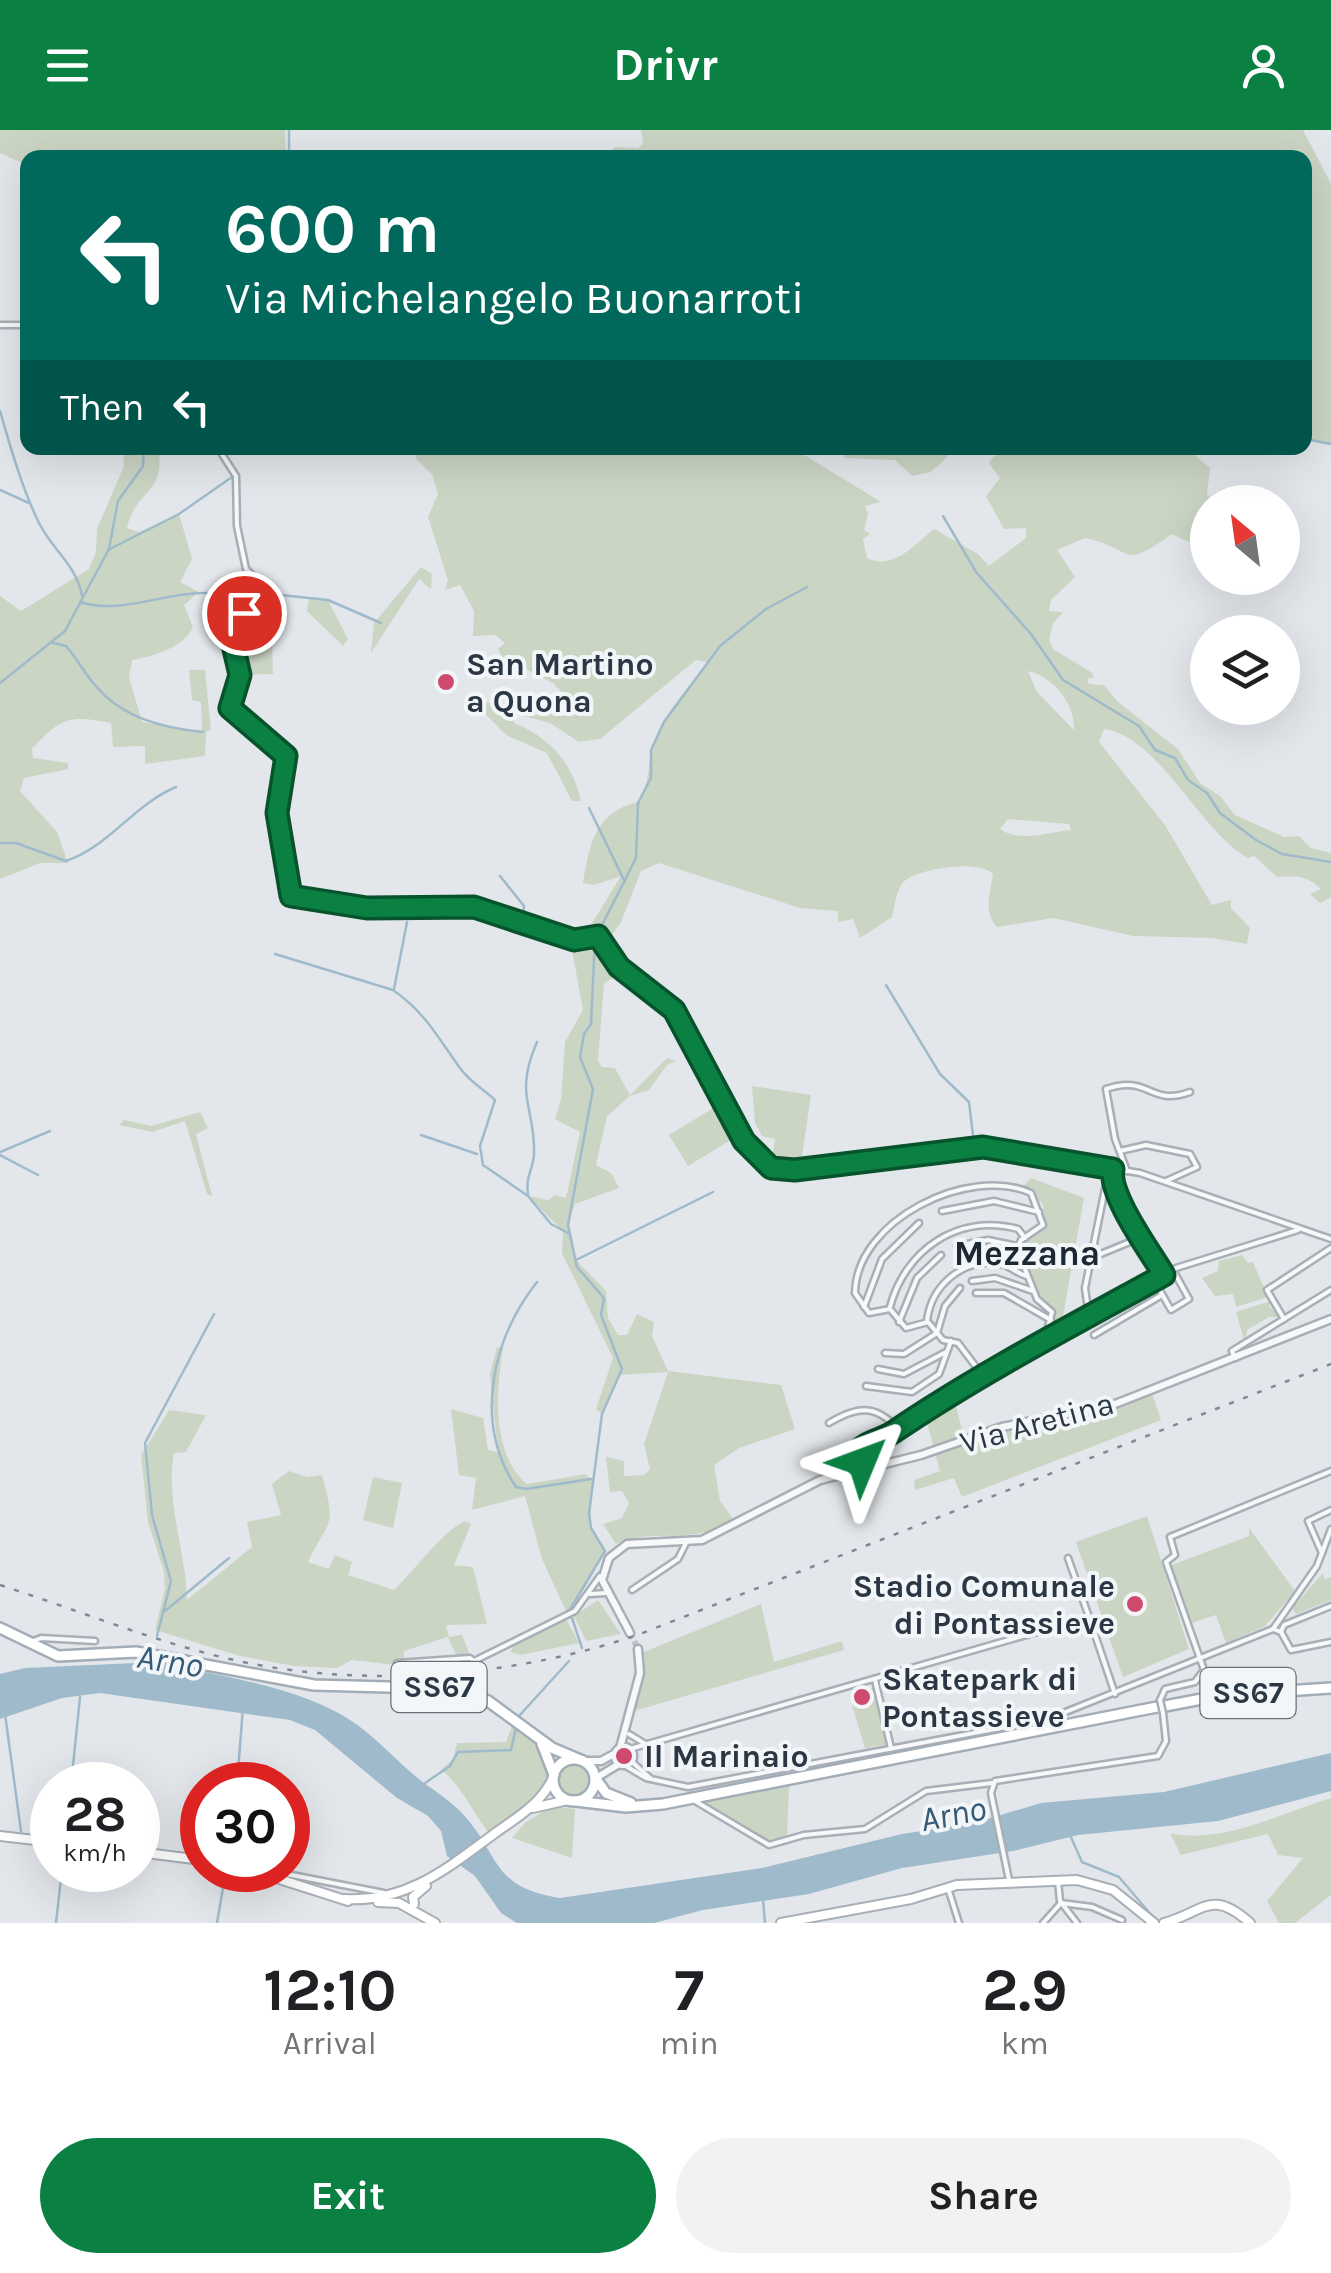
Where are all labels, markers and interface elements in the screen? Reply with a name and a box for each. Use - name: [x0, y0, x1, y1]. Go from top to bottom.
- icon: menu: [40, 38, 95, 93]
- icon: person: [1236, 38, 1291, 93]
- text: Drivr: [613, 39, 718, 91]
- text: 600 m: [225, 188, 440, 270]
- icon: left: [60, 190, 190, 320]
- text: Via Michelangelo Buonarroti: [225, 272, 804, 324]
- icon: left: [164, 380, 219, 435]
- text: Then: [60, 385, 144, 430]
- north arrow: [1190, 485, 1300, 595]
- map controls: [1190, 485, 1300, 725]
- pin: [202, 571, 287, 656]
- icon: arrive: [217, 586, 272, 641]
- button: layers: [1190, 615, 1300, 725]
- place label: San Martino a Quona: [466, 646, 654, 720]
- marker: San Martino a Quona: [435, 671, 457, 693]
- district label: Mezzana: [954, 1233, 1100, 1274]
- street label: Via Aretina: [956, 1385, 1118, 1461]
- position arrow: [810, 1410, 914, 1514]
- place label: Stadio Comunale di Pontassieve: [853, 1568, 1115, 1642]
- marker: Stadio Comunale di Pontassieve: [1124, 1593, 1146, 1615]
- water label: Arno: [134, 1636, 206, 1686]
- place label: Skatepark di Pontassieve: [882, 1661, 1078, 1735]
- road number: SS67: [392, 1662, 486, 1712]
- road number: SS67: [1200, 1668, 1296, 1718]
- marker: Skatepark di Pontassieve: [851, 1686, 873, 1708]
- place label: Il Marinaio: [644, 1738, 809, 1775]
- marker: Il Marinaio: [613, 1745, 635, 1767]
- speed limit sign: 30: [180, 1762, 310, 1892]
- text: 28: [64, 1785, 126, 1844]
- water label: Arno: [917, 1788, 989, 1840]
- text: km/h: [63, 1838, 127, 1867]
- text: 12:10: [263, 1955, 397, 2025]
- text: 7: [674, 1955, 704, 2025]
- text: 2.9: [982, 1955, 1068, 2025]
- text: Arrival: [283, 2025, 377, 2062]
- text: min: [660, 2025, 719, 2062]
- text: km: [1001, 2025, 1049, 2062]
- button: Exit: [40, 2138, 656, 2253]
- button: Share: [676, 2138, 1291, 2253]

